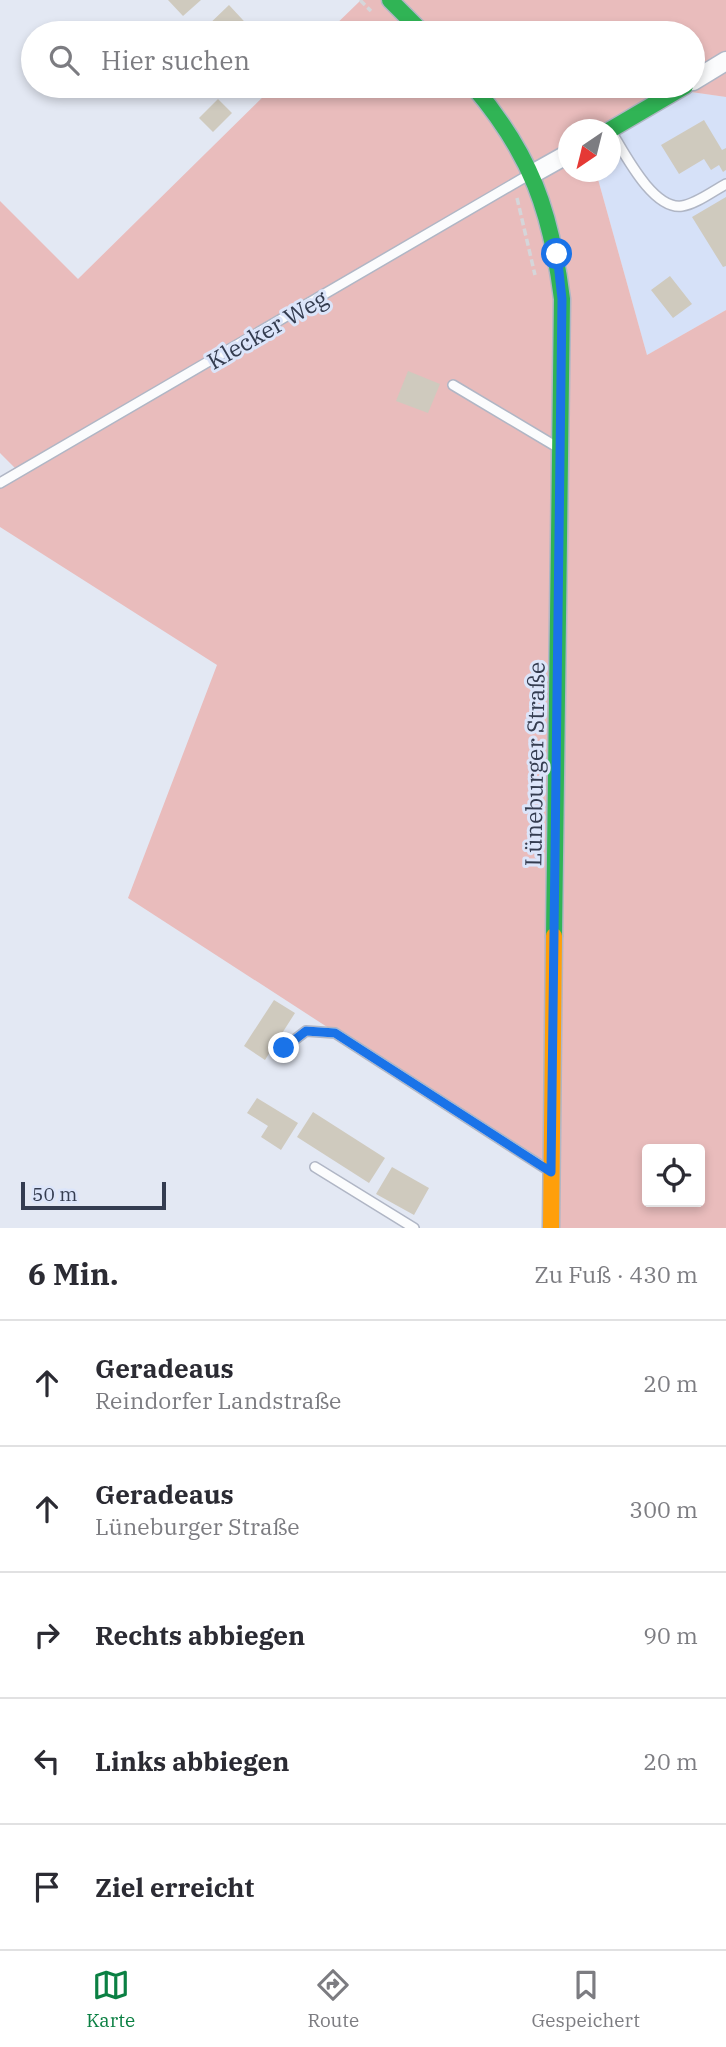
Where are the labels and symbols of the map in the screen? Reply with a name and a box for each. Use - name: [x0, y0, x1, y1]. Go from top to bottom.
- north arrow: [558, 119, 621, 182]
- route start: [541, 238, 572, 269]
- street label: Klecker Weg: [201, 282, 333, 376]
- street label: Lüneburger Straße: [517, 661, 551, 867]
- route end: [268, 1032, 299, 1063]
- scale bar: [21, 1179, 166, 1211]

